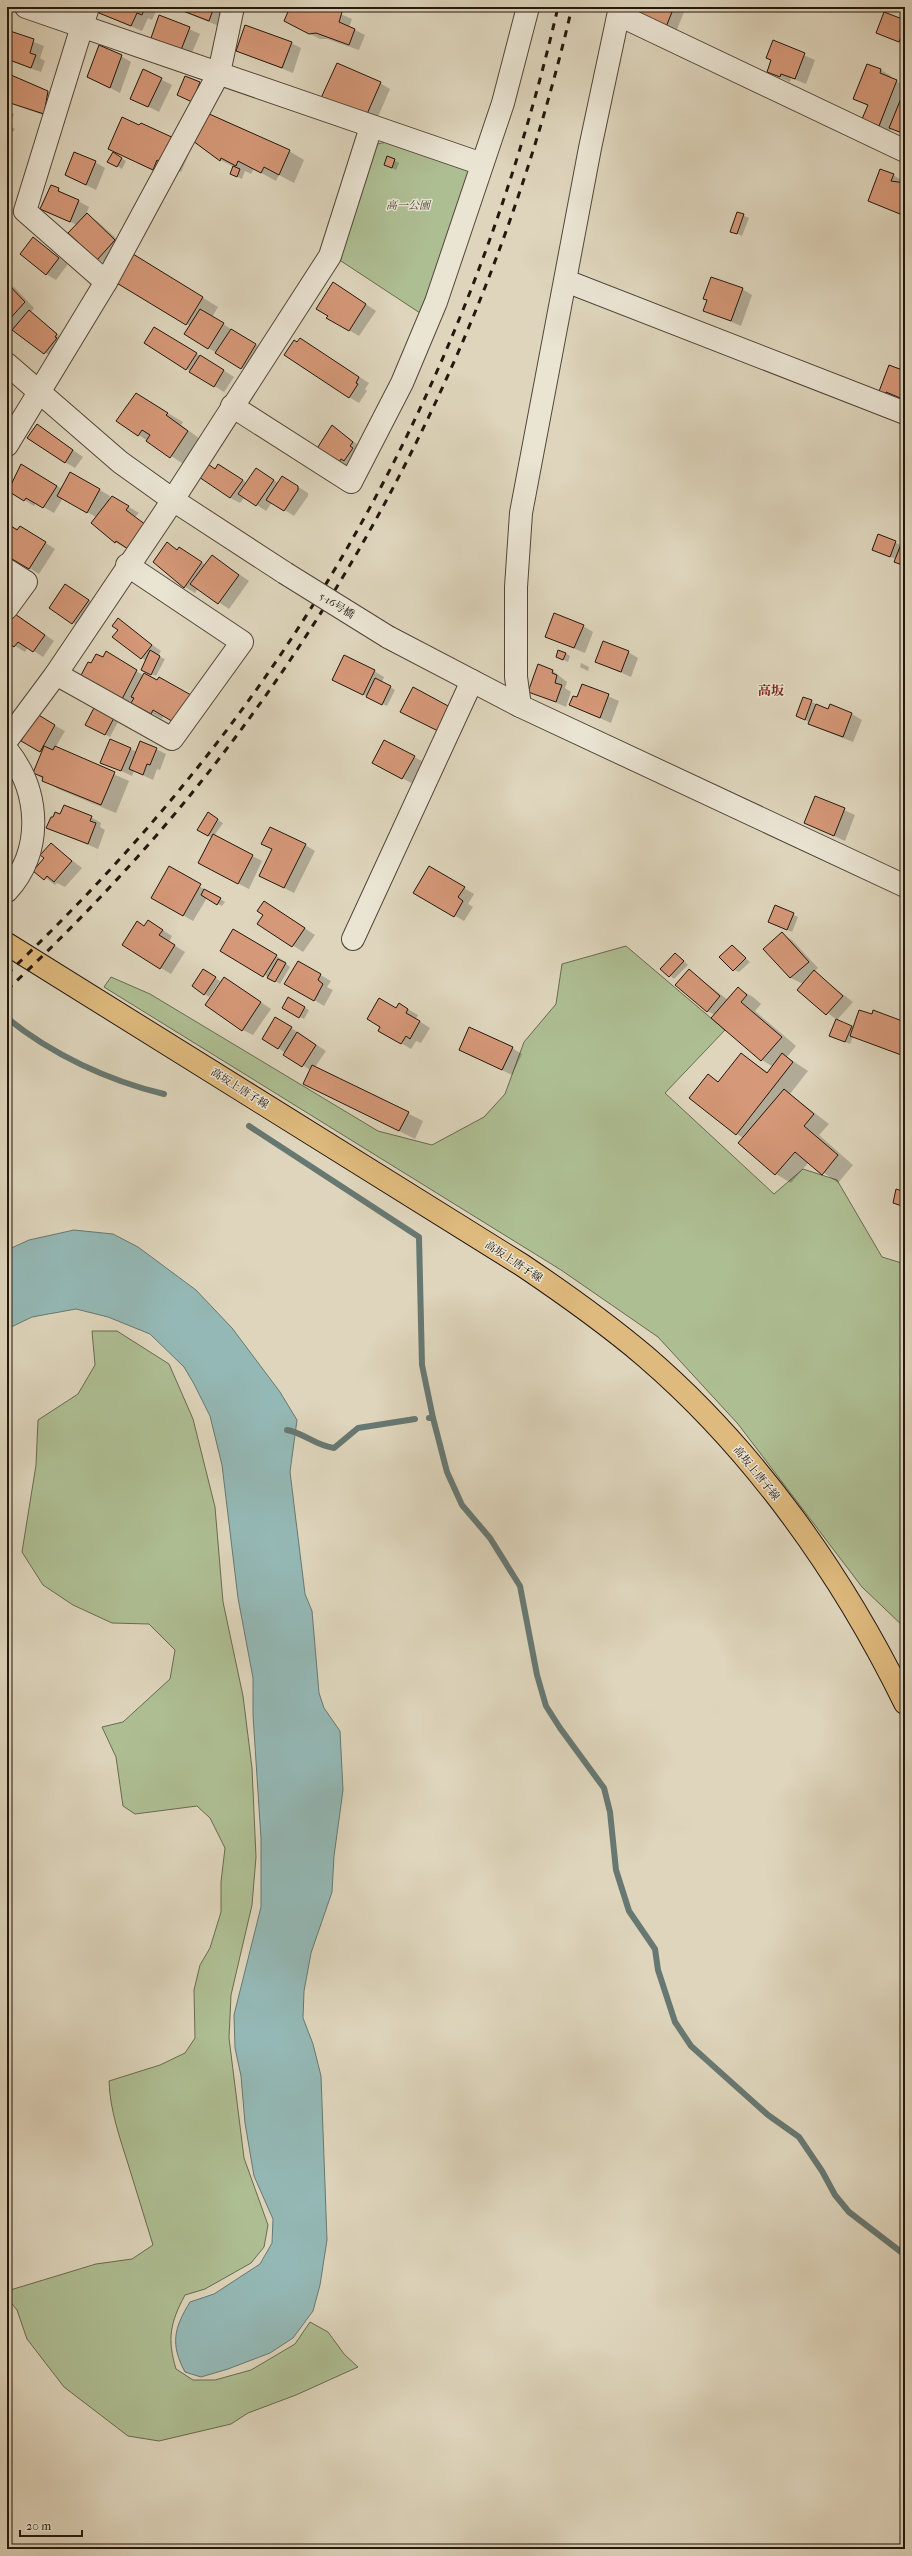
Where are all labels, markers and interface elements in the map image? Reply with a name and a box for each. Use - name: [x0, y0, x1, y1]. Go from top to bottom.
- park label: 高一公園: [386, 199, 432, 212]
- street label: 5-16号橋: [317, 589, 357, 621]
- district label: 高坂: [758, 683, 784, 698]
- street label: 高坂上唐子線: [208, 1065, 271, 1111]
- street label: 高坂上唐子線: [483, 1238, 545, 1285]
- street label: 高坂上唐子線: [731, 1444, 782, 1503]
- scale bar: [20, 2512, 82, 2538]
- text: 20 m: [26, 2519, 51, 2533]

